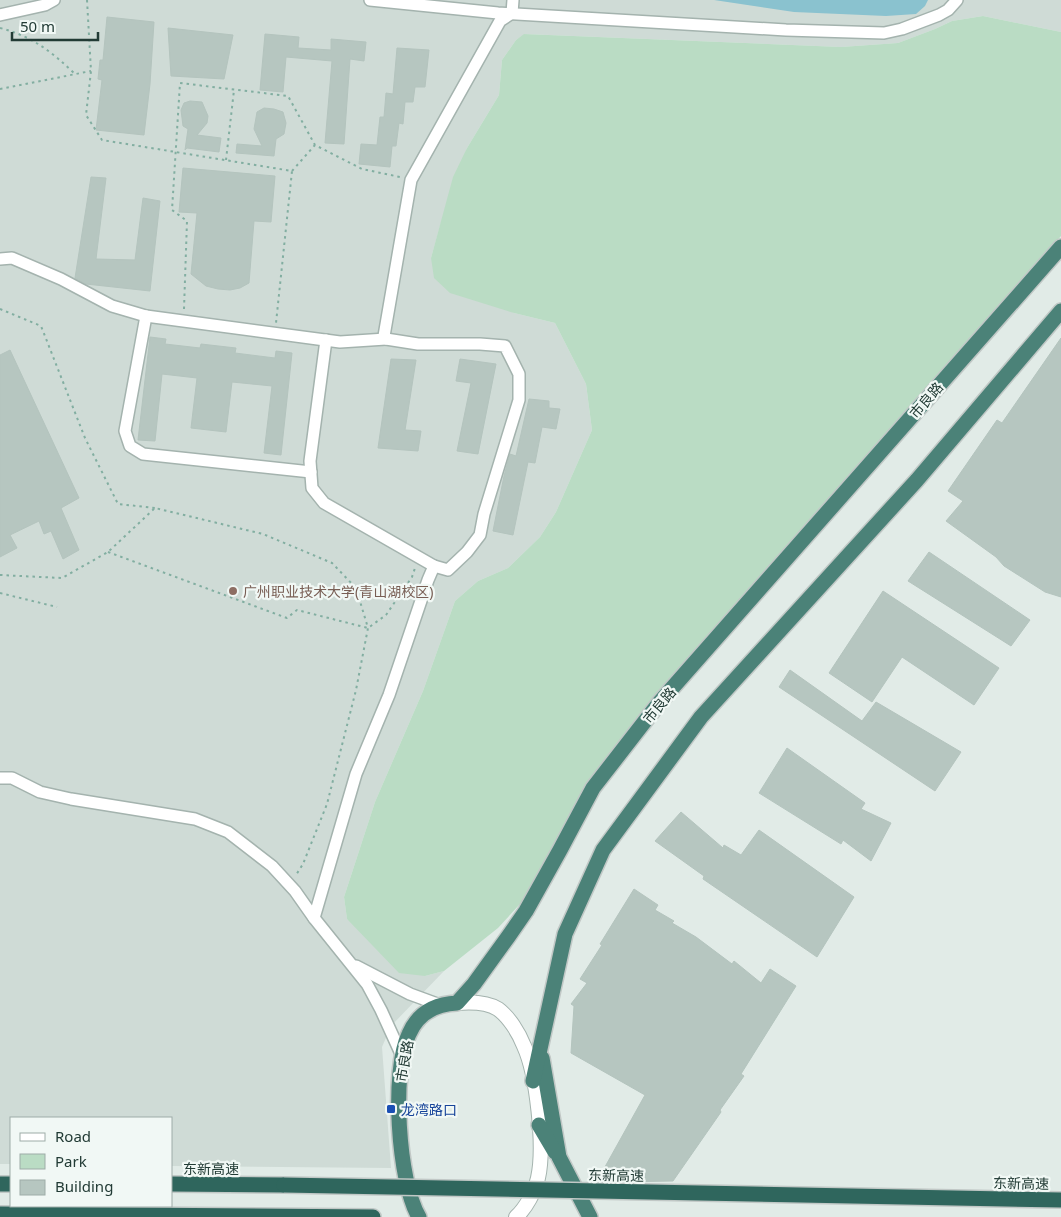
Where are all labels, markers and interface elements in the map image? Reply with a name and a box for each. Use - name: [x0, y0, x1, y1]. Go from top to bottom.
- scale bar: [12, 10, 99, 42]
- text: 50 m: [20, 16, 55, 36]
- street label: 市良路: [905, 378, 947, 422]
- place label: 广州职业技术大学(青山湖校区): [243, 582, 433, 601]
- marker: 广州职业技术大学(青山湖校区): [227, 585, 239, 597]
- street label: 市良路: [638, 683, 680, 727]
- street label: 市良路: [391, 1039, 417, 1083]
- place label: 龙湾路口: [401, 1100, 457, 1119]
- marker: 龙湾路口: [385, 1103, 397, 1115]
- legend: [10, 1117, 172, 1207]
- text: Road: [55, 1126, 91, 1146]
- text: Park: [55, 1151, 87, 1171]
- street label: 东新高速: [183, 1159, 239, 1178]
- street label: 东新高速: [588, 1165, 644, 1185]
- street label: 东新高速: [993, 1173, 1049, 1193]
- text: Building: [55, 1176, 113, 1196]

